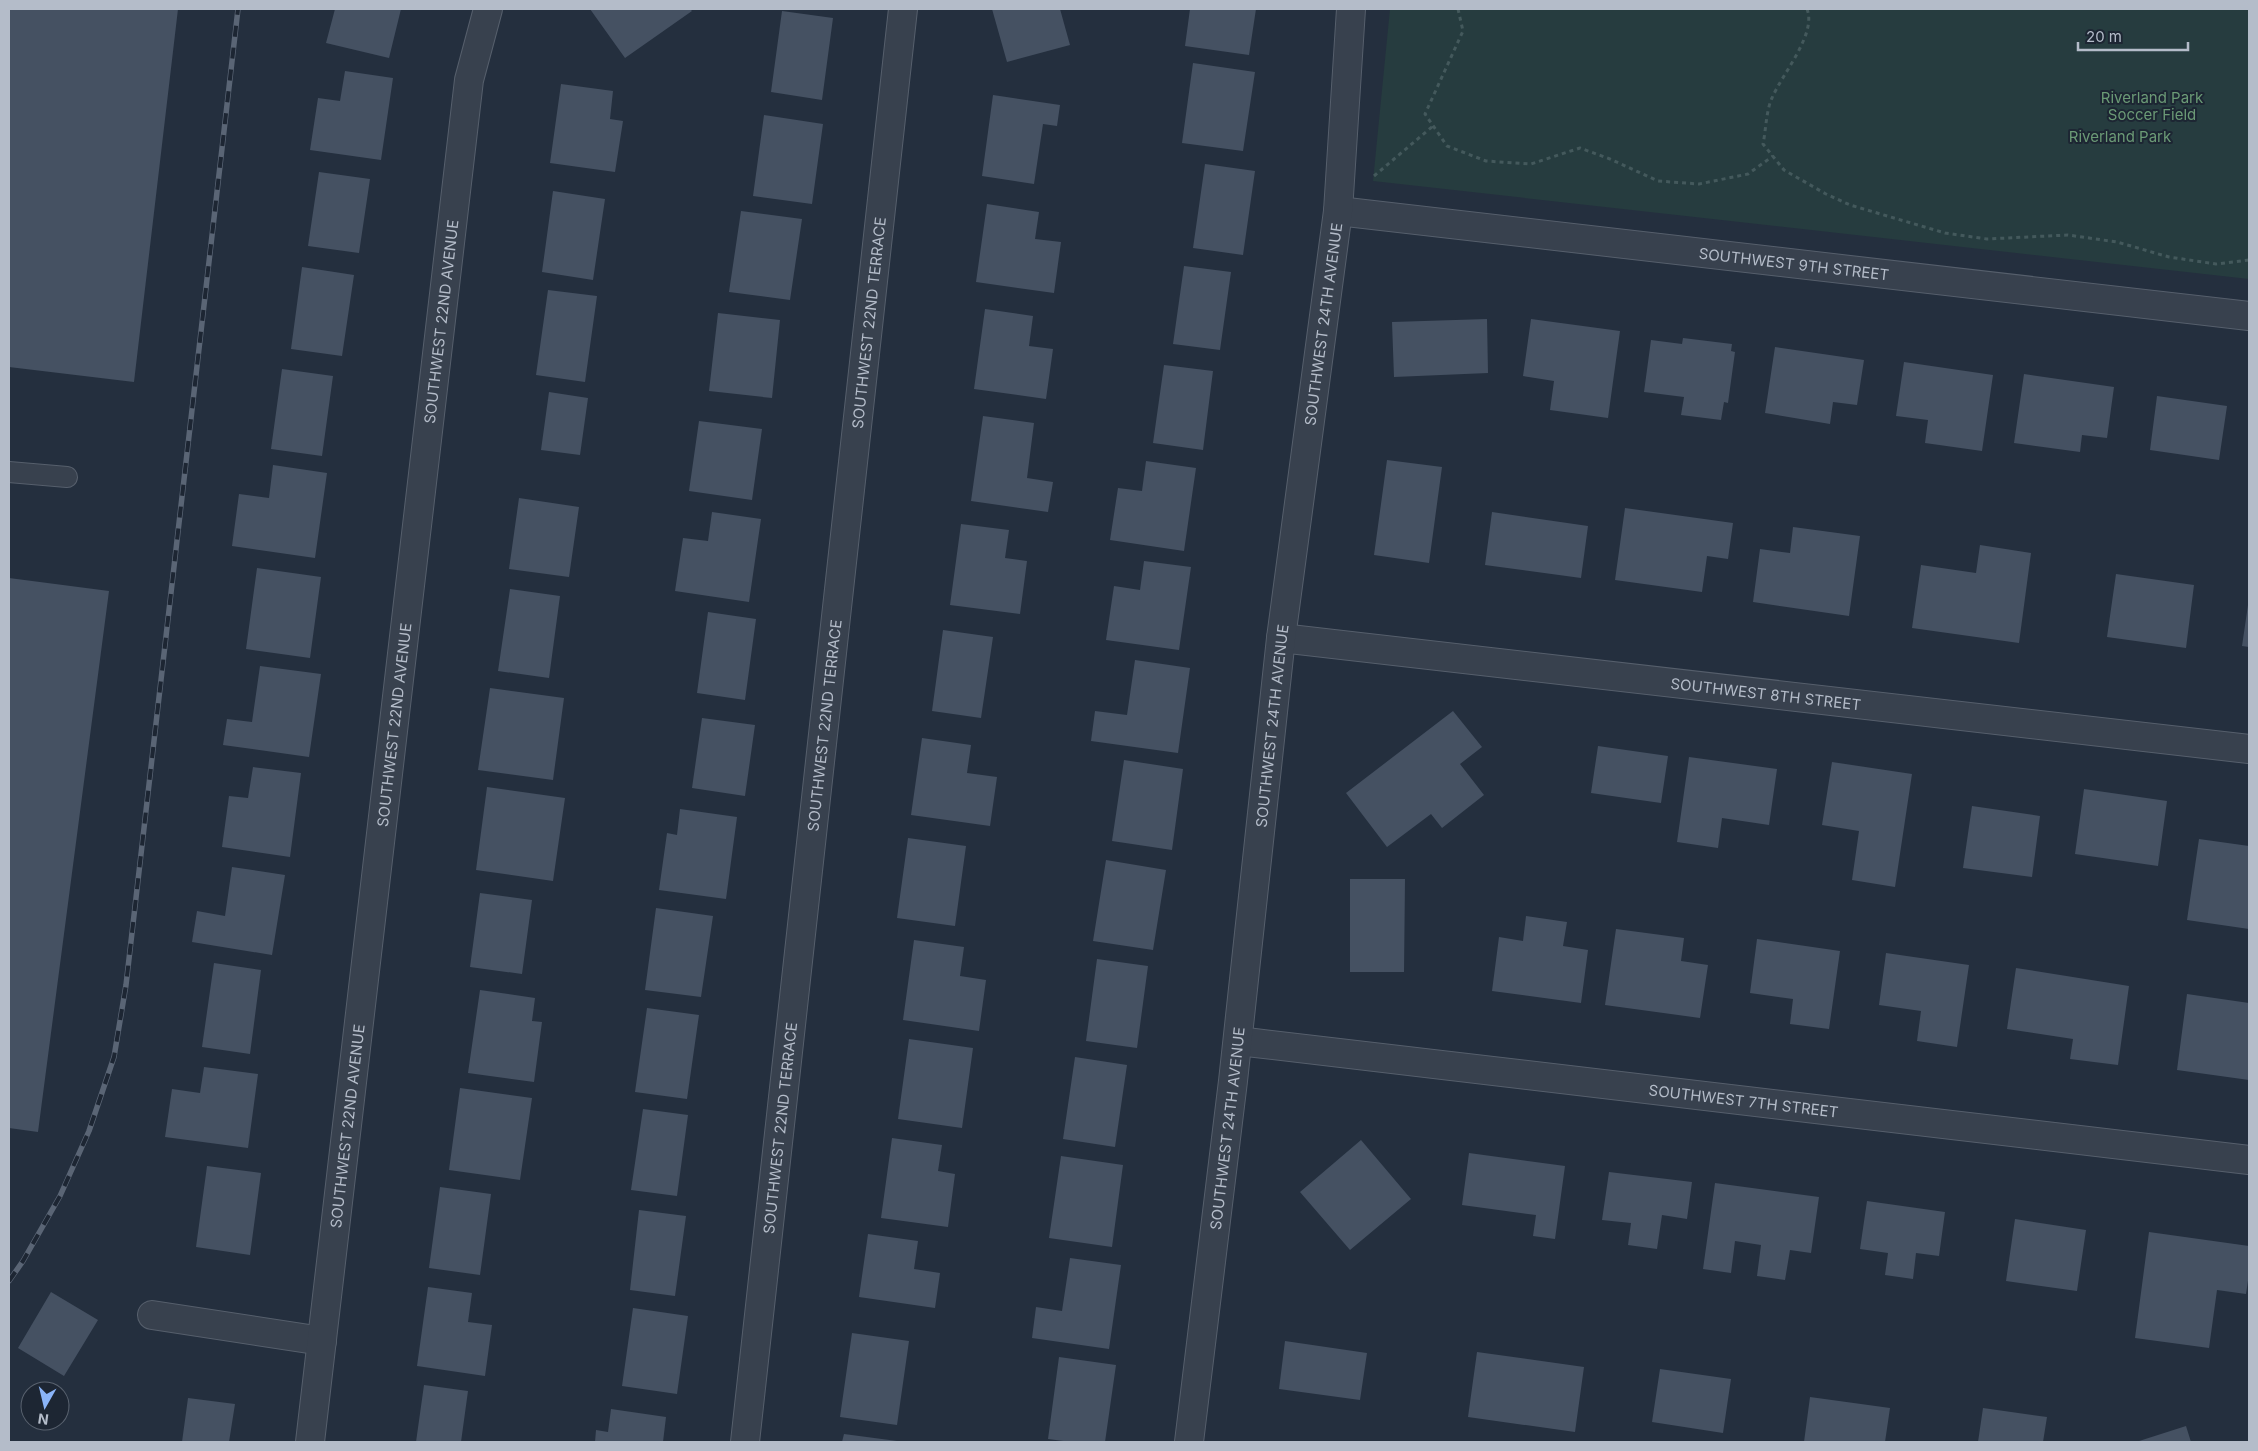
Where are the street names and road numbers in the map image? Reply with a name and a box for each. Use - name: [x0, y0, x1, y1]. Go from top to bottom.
- street label: SOUTHWEST 22ND TERRACE: [847, 216, 890, 430]
- street label: SOUTHWEST 22ND AVENUE: [419, 219, 462, 425]
- street label: SOUTHWEST 24TH AVENUE: [1300, 221, 1346, 427]
- street label: SOUTHWEST 9TH STREET: [1698, 243, 1890, 284]
- street label: SOUTHWEST 22ND TERRACE: [803, 618, 845, 832]
- street label: SOUTHWEST 22ND AVENUE: [372, 622, 415, 828]
- street label: SOUTHWEST 24TH AVENUE: [1251, 623, 1292, 828]
- street label: SOUTHWEST 8TH STREET: [1670, 673, 1862, 714]
- street label: SOUTHWEST 22ND TERRACE: [759, 1021, 801, 1235]
- street label: SOUTHWEST 22ND AVENUE: [326, 1023, 368, 1229]
- street label: SOUTHWEST 24TH AVENUE: [1205, 1026, 1248, 1231]
- street label: SOUTHWEST 7TH STREET: [1648, 1080, 1839, 1121]

